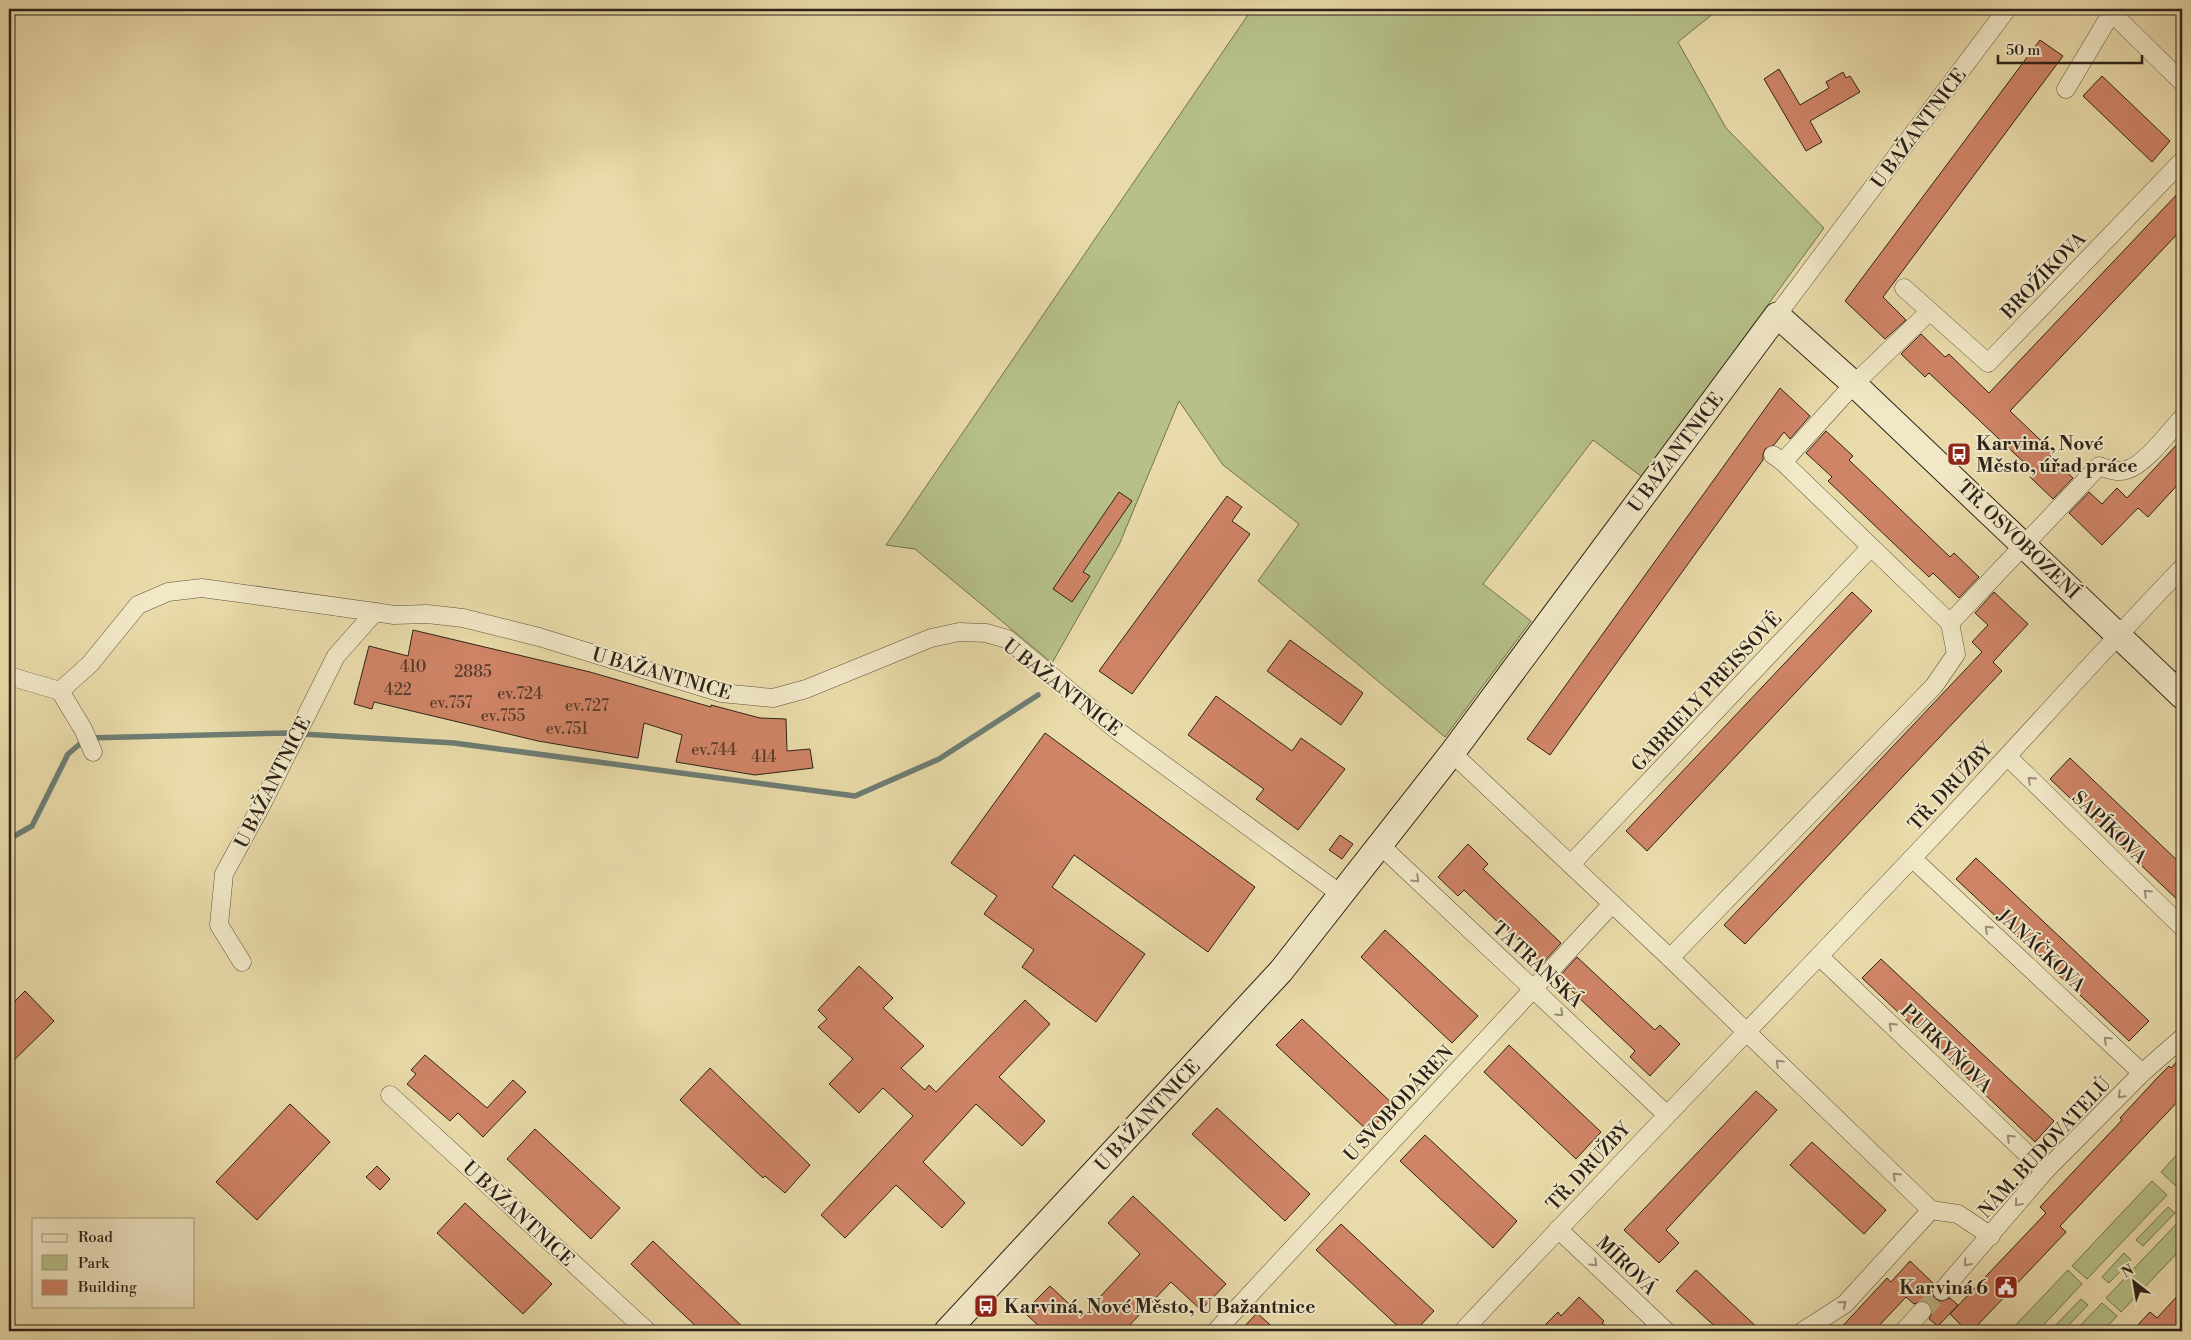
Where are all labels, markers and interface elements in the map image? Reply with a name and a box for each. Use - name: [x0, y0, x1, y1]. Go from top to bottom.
- scale bar: [1998, 32, 2142, 64]
- text: 50 m: [2006, 41, 2040, 60]
- street label: U BAŽANTNICE: [1865, 63, 1972, 193]
- street label: BROŽÍKOVA: [1995, 226, 2092, 325]
- street label: U BAŽANTNICE: [1622, 387, 1729, 517]
- place label: Karviná, Nové Město, úřad práce: [1976, 432, 2137, 478]
- bus stop icon: Karviná, Nové Město, úřad práce: [1946, 441, 1972, 467]
- street label: TŘ. OSVOBOZENÍ: [1952, 474, 2085, 604]
- street label: GABRIELY PREISSOVÉ: [1626, 606, 1787, 777]
- street label: U BAŽANTNICE: [998, 633, 1127, 742]
- street label: U BAŽANTNICE: [589, 642, 735, 705]
- house number: 410: [400, 657, 426, 677]
- house number: 2885: [454, 662, 492, 682]
- house number: 422: [384, 680, 412, 700]
- house number: ev.724: [497, 684, 543, 704]
- house number: ev.757: [429, 693, 473, 713]
- house number: ev.727: [565, 696, 609, 716]
- house number: ev.755: [481, 706, 525, 726]
- street label: U BAŽANTNICE: [229, 712, 316, 852]
- house number: ev.751: [546, 719, 588, 739]
- street label: TŘ. DRUŽBY: [1903, 735, 1999, 836]
- house number: ev.744: [691, 740, 737, 760]
- house number: 414: [751, 747, 777, 767]
- one-way arrow: [2028, 776, 2037, 785]
- street label: SAPÍKOVA: [2067, 785, 2153, 870]
- one-way arrow: [1410, 873, 1419, 882]
- one-way arrow: [2144, 890, 2153, 899]
- street label: JANÁČKOVA: [1992, 902, 2092, 998]
- street label: TATRANSKÁ: [1487, 916, 1589, 1014]
- one-way arrow: [1984, 926, 1993, 935]
- street label: PURKYŇOVA: [1895, 998, 1999, 1099]
- one-way arrow: [1555, 1007, 1564, 1016]
- one-way arrow: [1889, 1023, 1898, 1032]
- one-way arrow: [2103, 1037, 2112, 1046]
- street label: U SVOBODÁREN: [1338, 1040, 1459, 1167]
- street label: U BAŽANTNICE: [1089, 1054, 1206, 1177]
- one-way arrow: [1776, 1060, 1785, 1069]
- street label: NÁM. BUDOVATELŮ: [1973, 1072, 2116, 1223]
- one-way arrow: [2118, 1089, 2127, 1098]
- street label: TŘ. DRUŽBY: [1541, 1115, 1637, 1216]
- one-way arrow: [2007, 1135, 2016, 1144]
- street label: U BAŽANTNICE: [457, 1155, 580, 1272]
- one-way arrow: [1892, 1173, 1901, 1182]
- one-way arrow: [2015, 1198, 2024, 1207]
- legend: [32, 1218, 195, 1308]
- text: Road: [78, 1228, 113, 1247]
- street label: MÍROVÁ: [1591, 1230, 1663, 1301]
- text: Park: [78, 1254, 110, 1273]
- one-way arrow: [1588, 1257, 1597, 1266]
- one-way arrow: [1963, 1258, 1972, 1267]
- north arrow: [2108, 1258, 2158, 1308]
- text: N: [2118, 1261, 2137, 1282]
- public building icon: Karviná 6: [1993, 1274, 2019, 1300]
- place label: Karviná 6: [1899, 1276, 1988, 1300]
- text: Building: [77, 1278, 137, 1297]
- bus stop icon: Karviná, Nové Město, U Bažantnice: [973, 1293, 999, 1319]
- place label: Karviná, Nové Město, U Bažantnice: [1004, 1295, 1315, 1319]
- one-way arrow: [1837, 1301, 1846, 1309]

